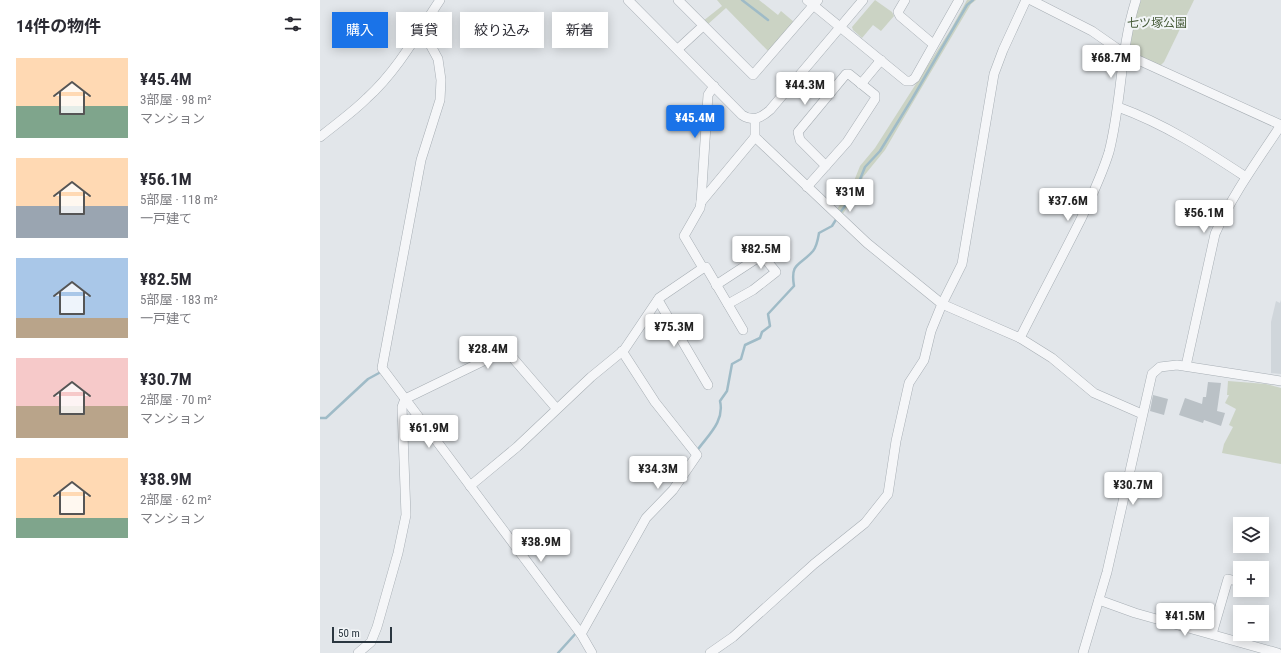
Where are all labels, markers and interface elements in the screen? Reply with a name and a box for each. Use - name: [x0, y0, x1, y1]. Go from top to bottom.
- chip: 購入: [332, 12, 388, 48]
- chip: 賃貸: [396, 12, 452, 48]
- chip: 絞り込み: [460, 12, 544, 48]
- chip: 新着: [552, 12, 608, 48]
- icon: filters: [282, 13, 304, 35]
- text: 14件の物件: [16, 16, 101, 36]
- park label: 七ツ塚公園: [1127, 16, 1187, 30]
- pin: ¥68.7M: [1078, 45, 1144, 79]
- text: ¥68.7M: [1091, 50, 1131, 65]
- text: ¥45.4M: [140, 69, 192, 89]
- pin: ¥44.3M: [772, 72, 838, 106]
- icon: home: [48, 74, 96, 122]
- text: ¥44.3M: [785, 77, 825, 92]
- text: 3部屋 · 98 m²: [140, 92, 211, 107]
- pin: ¥45.4M: [662, 105, 728, 139]
- text: ¥45.4M: [675, 110, 715, 125]
- text: マンション: [140, 111, 205, 126]
- text: ¥56.1M: [140, 169, 192, 189]
- icon: home: [48, 174, 96, 222]
- pin: ¥31M: [826, 179, 874, 213]
- text: ¥31M: [835, 184, 865, 199]
- pin: ¥37.6M: [1035, 188, 1101, 222]
- text: 5部屋 · 118 m²: [140, 192, 218, 207]
- text: ¥37.6M: [1048, 193, 1088, 208]
- pin: ¥56.1M: [1171, 200, 1237, 234]
- text: ¥56.1M: [1184, 205, 1224, 220]
- text: 一戸建て: [140, 211, 192, 226]
- pin: ¥82.5M: [728, 236, 794, 270]
- text: ¥82.5M: [741, 241, 781, 256]
- text: ¥82.5M: [140, 269, 192, 289]
- icon: home: [48, 274, 96, 322]
- text: 5部屋 · 183 m²: [140, 292, 218, 307]
- text: 一戸建て: [140, 311, 192, 326]
- pin: ¥75.3M: [641, 314, 707, 348]
- text: ¥75.3M: [654, 319, 694, 334]
- pin: ¥28.4M: [455, 336, 521, 370]
- text: ¥28.4M: [468, 341, 508, 356]
- text: ¥30.7M: [140, 369, 192, 389]
- icon: home: [48, 374, 96, 422]
- text: 2部屋 · 70 m²: [140, 392, 211, 407]
- text: マンション: [140, 411, 205, 426]
- pin: ¥61.9M: [396, 415, 462, 449]
- text: ¥61.9M: [409, 420, 449, 435]
- pin: ¥34.3M: [625, 456, 691, 490]
- text: ¥34.3M: [638, 461, 678, 476]
- text: ¥38.9M: [140, 469, 192, 489]
- pin: ¥30.7M: [1100, 472, 1166, 506]
- icon: home: [48, 474, 96, 522]
- text: ¥30.7M: [1113, 477, 1153, 492]
- text: 2部屋 · 62 m²: [140, 492, 211, 507]
- text: マンション: [140, 511, 205, 526]
- map controls: [1233, 517, 1269, 641]
- button: layers: [1233, 517, 1269, 553]
- pin: ¥38.9M: [508, 529, 574, 563]
- text: ¥38.9M: [521, 534, 561, 549]
- button: +: [1233, 561, 1269, 597]
- pin: ¥41.5M: [1152, 603, 1218, 637]
- button: −: [1233, 605, 1269, 641]
- text: ¥41.5M: [1165, 608, 1205, 623]
- scale bar: [332, 625, 392, 644]
- text: 50 m: [338, 627, 360, 640]

